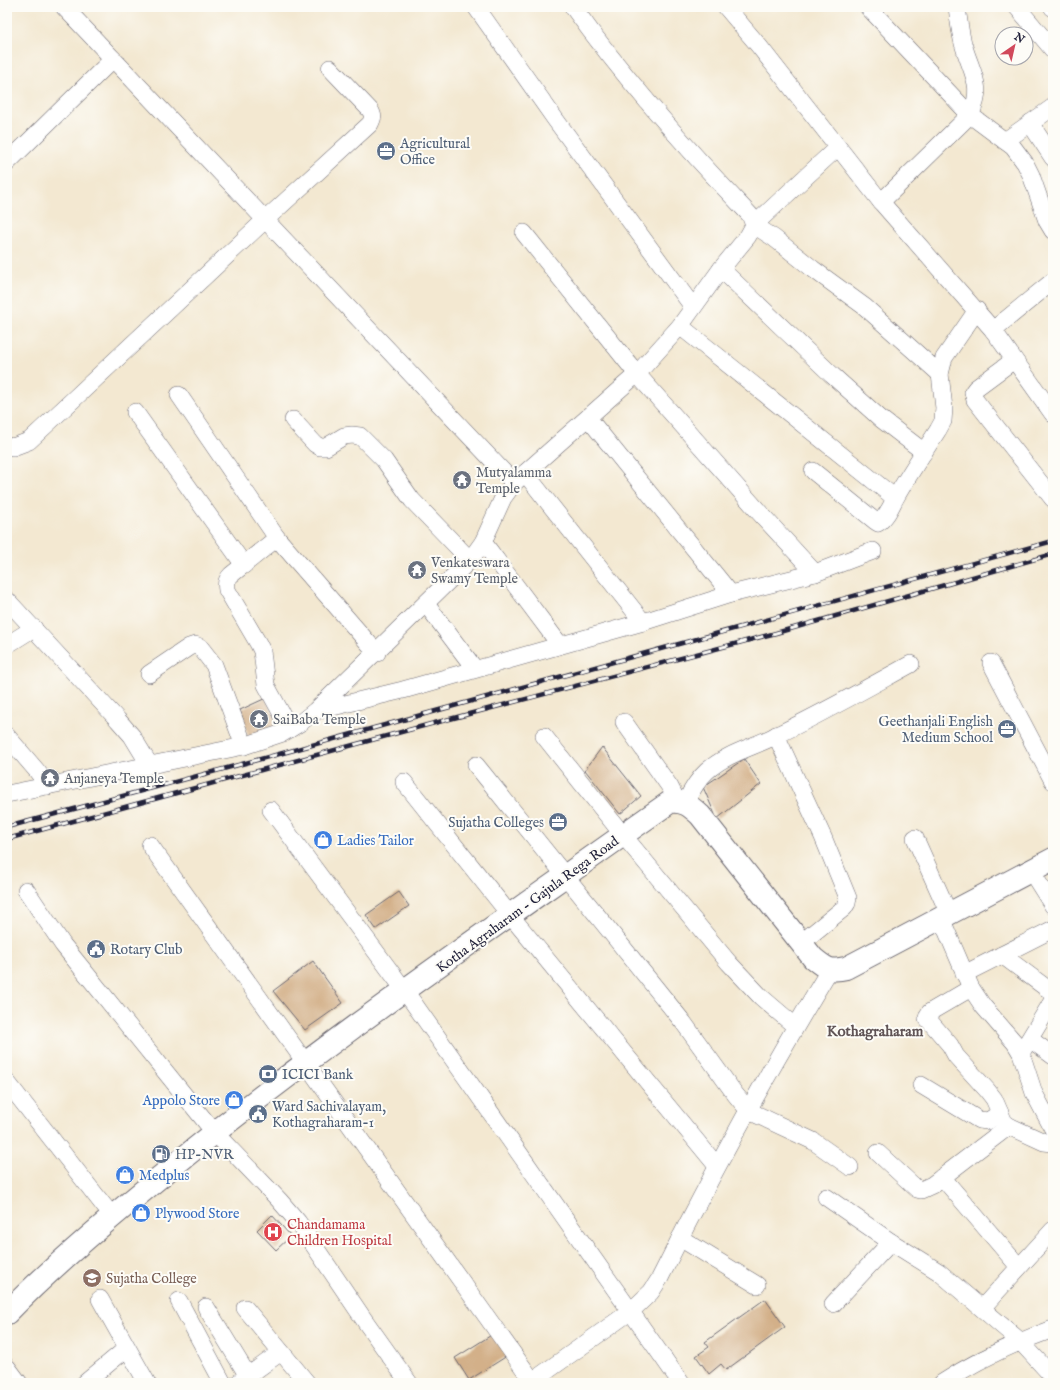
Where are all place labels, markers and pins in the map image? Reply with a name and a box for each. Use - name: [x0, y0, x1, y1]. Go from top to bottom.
- place label: Agricultural Office: [399, 135, 470, 169]
- office icon: Agricultural Office: [375, 140, 397, 162]
- place label: Mutyalamma Temple: [476, 464, 552, 498]
- temple icon: Mutyalamma Temple: [451, 469, 473, 491]
- place label: Venkateswara Swamy Temple: [430, 554, 518, 588]
- temple icon: Venkateswara Swamy Temple: [406, 559, 428, 581]
- temple icon: SaiBaba Temple: [248, 708, 270, 730]
- place label: SaiBaba Temple: [273, 711, 366, 729]
- place label: Geethanjali English Medium School: [879, 713, 994, 747]
- office icon: Geethanjali English Medium School: [996, 718, 1018, 740]
- temple icon: Anjaneya Temple: [39, 767, 61, 789]
- place label: Anjaneya Temple: [63, 770, 165, 788]
- office icon: Sujatha Colleges: [547, 811, 569, 833]
- place label: Sujatha Colleges: [448, 814, 544, 832]
- shop icon: Ladies Tailor: [312, 829, 334, 851]
- place label: Ladies Tailor: [337, 832, 414, 850]
- public building icon: Rotary Club: [85, 938, 107, 960]
- place label: Rotary Club: [110, 941, 183, 959]
- bank icon: ICICI Bank: [257, 1063, 279, 1085]
- place label: ICICI Bank: [282, 1066, 354, 1084]
- shop icon: Appolo Store: [223, 1089, 245, 1111]
- place label: Appolo Store: [142, 1092, 221, 1110]
- place label: Ward Sachivalayam, Kothagraharam-1: [272, 1098, 386, 1132]
- public building icon: Ward Sachivalayam, Kothagraharam-1: [247, 1103, 269, 1125]
- fuel station icon: HP-NVR: [150, 1143, 172, 1165]
- place label: HP-NVR: [175, 1146, 234, 1164]
- shop icon: Medplus: [114, 1164, 136, 1186]
- place label: Medplus: [139, 1167, 189, 1185]
- shop icon: Plywood Store: [130, 1202, 152, 1224]
- place label: Plywood Store: [155, 1205, 240, 1223]
- place label: Chandamama Children Hospital: [287, 1216, 392, 1250]
- hospital icon: Chandamama Children Hospital: [262, 1221, 284, 1243]
- school or university icon: Sujatha College: [81, 1267, 103, 1289]
- place label: Sujatha College: [106, 1270, 197, 1288]

